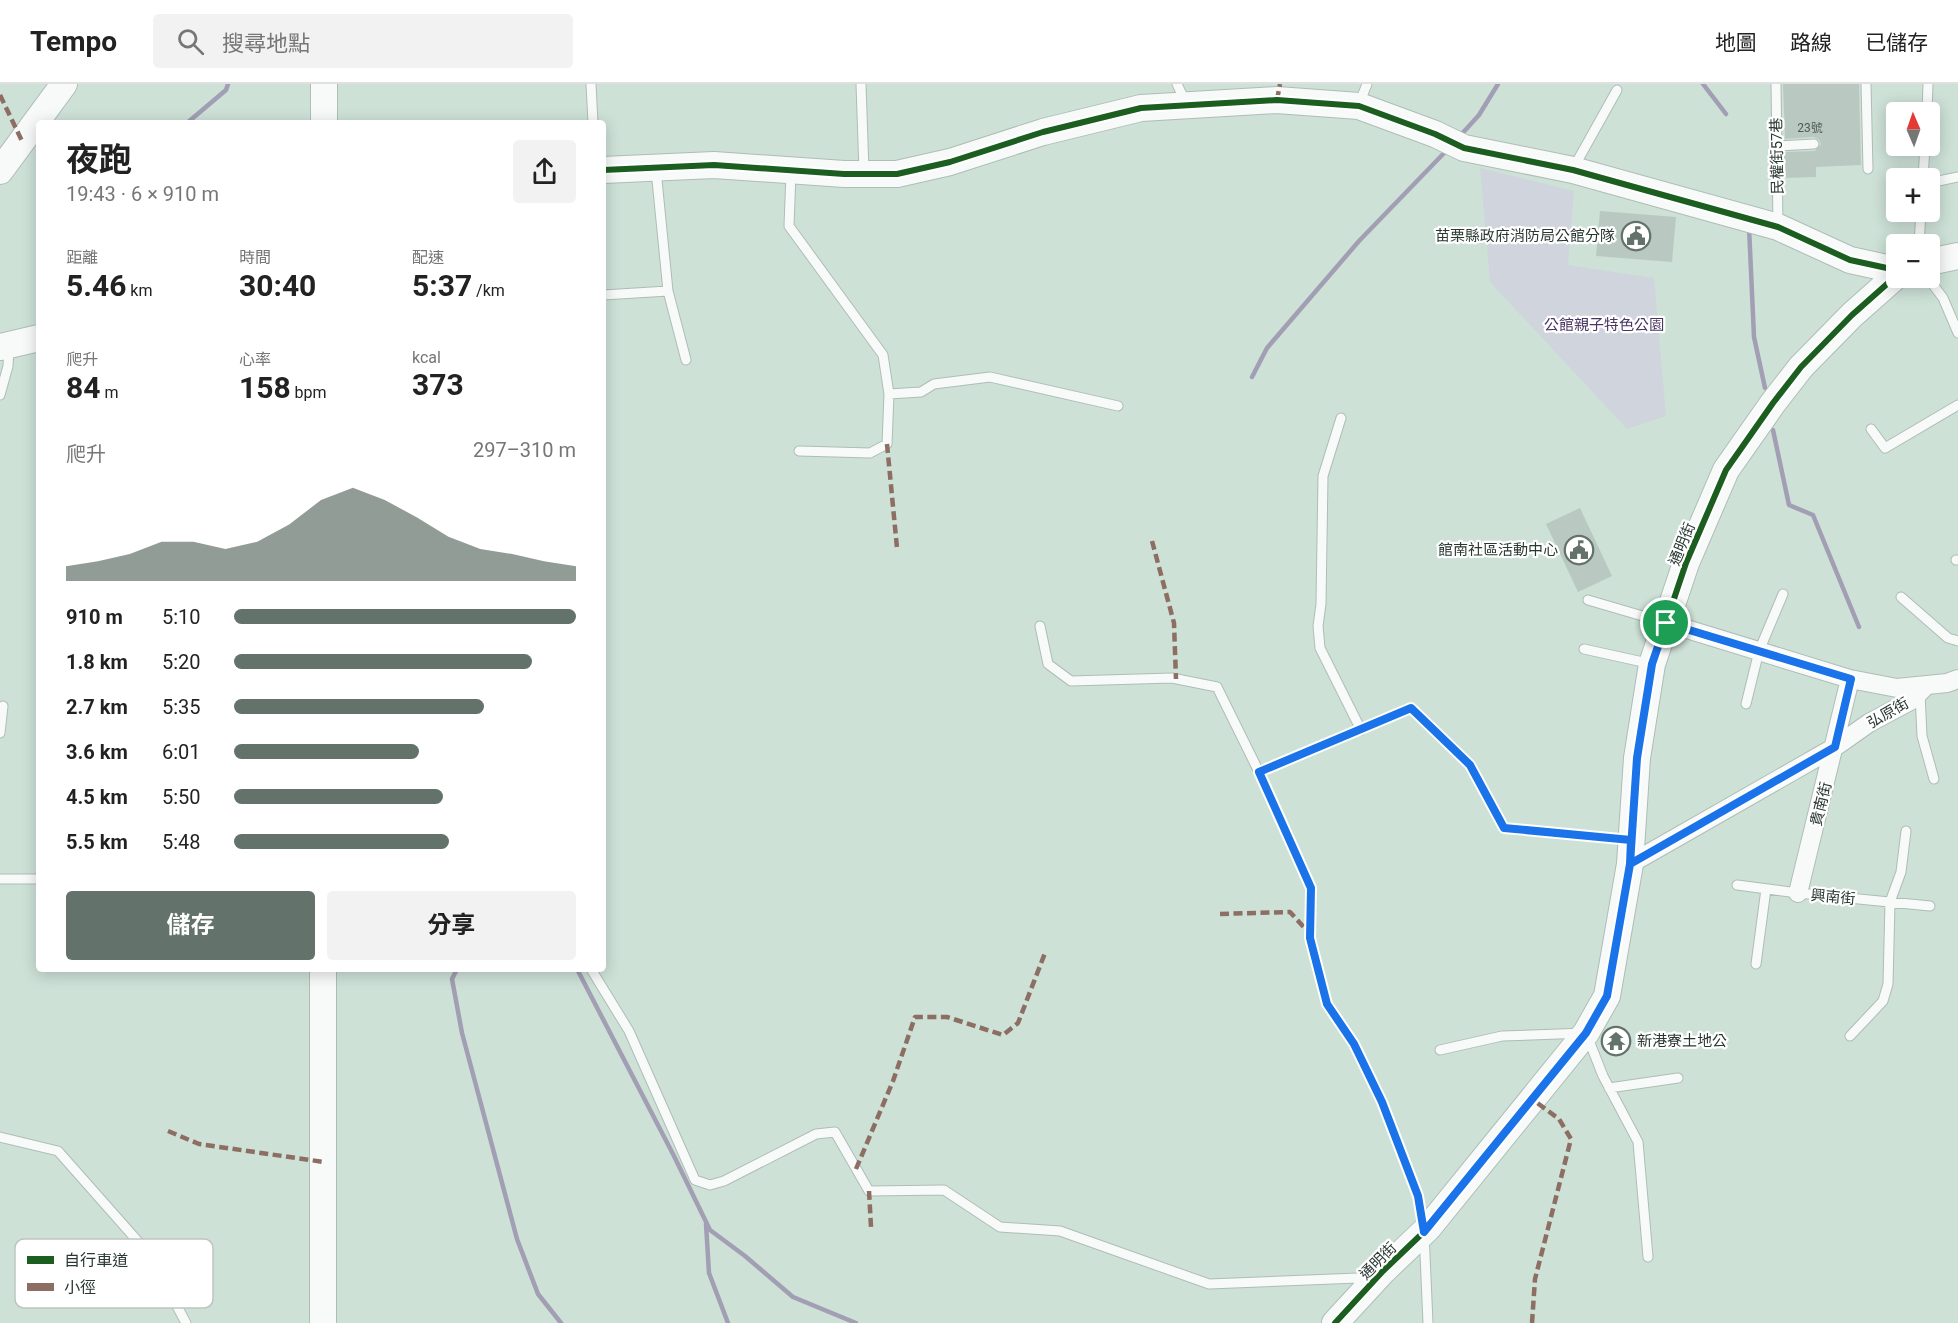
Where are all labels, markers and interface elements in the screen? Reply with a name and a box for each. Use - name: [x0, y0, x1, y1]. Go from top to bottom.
- search box: [153, 14, 573, 68]
- text: Tempo: [30, 25, 117, 58]
- icon: search: [174, 25, 207, 58]
- text: 搜尋地點: [222, 31, 310, 56]
- text: 地圖: [1715, 31, 1757, 55]
- text: 路線: [1790, 31, 1832, 55]
- text: 已儲存: [1865, 31, 1928, 55]
- north arrow: [1886, 102, 1940, 156]
- map controls: [1886, 102, 1940, 288]
- street label: 民權街57巷: [1767, 117, 1787, 195]
- house number: 23號: [1797, 121, 1823, 135]
- text: 夜跑: [66, 140, 132, 179]
- button: share: [513, 140, 576, 203]
- button: +: [1886, 168, 1940, 222]
- text: 19:43 · 6 × 910 m: [66, 182, 219, 206]
- public building icon: 苗栗縣政府消防局公館分隊: [1620, 220, 1652, 252]
- place label: 苗栗縣政府消防局公館分隊: [1435, 227, 1615, 245]
- button: −: [1886, 234, 1940, 288]
- text: 距離: [66, 248, 98, 267]
- text: 時間: [239, 248, 271, 267]
- text: 配速: [412, 248, 444, 267]
- text: 5.46: [66, 268, 126, 303]
- text: 30:40: [239, 268, 316, 303]
- text: 5:37: [412, 268, 472, 303]
- text: km: [126, 281, 152, 300]
- text: /km: [472, 281, 505, 300]
- park label: 公館親子特色公園: [1544, 316, 1664, 334]
- text: kcal: [412, 348, 441, 367]
- text: 爬升: [66, 350, 98, 369]
- text: 心率: [239, 350, 271, 369]
- text: 373: [412, 367, 464, 402]
- text: 84: [66, 370, 100, 405]
- text: 158: [239, 370, 291, 405]
- text: m: [100, 383, 118, 402]
- text: bpm: [291, 383, 327, 402]
- text: 297–310 m: [473, 438, 576, 462]
- text: 爬升: [66, 442, 106, 466]
- street label: 通明街: [1665, 520, 1699, 568]
- public building icon: 館南社區活動中心: [1563, 534, 1595, 566]
- place label: 館南社區活動中心: [1438, 541, 1558, 559]
- pin: [1640, 597, 1691, 648]
- text: 910 m: [66, 605, 123, 629]
- text: 5:10: [162, 605, 201, 629]
- icon: arrive: [1649, 606, 1682, 639]
- text: 1.8 km: [66, 650, 128, 674]
- text: 5:20: [162, 650, 201, 674]
- street label: 弘原街: [1864, 694, 1912, 732]
- text: 2.7 km: [66, 695, 128, 719]
- text: 5:35: [162, 695, 201, 719]
- text: 3.6 km: [66, 740, 128, 764]
- text: 6:01: [162, 740, 201, 764]
- street label: 貴南街: [1807, 780, 1835, 828]
- text: 4.5 km: [66, 785, 128, 809]
- text: 5:50: [162, 785, 201, 809]
- text: 5.5 km: [66, 830, 128, 854]
- text: 5:48: [162, 830, 201, 854]
- street label: 興南街: [1810, 886, 1856, 908]
- button: 儲存: [66, 891, 315, 960]
- button: 分享: [327, 891, 576, 960]
- temple icon: 新港寮土地公: [1600, 1025, 1632, 1057]
- place label: 新港寮土地公: [1637, 1032, 1727, 1050]
- legend: [15, 1239, 213, 1308]
- street label: 通明街: [1356, 1239, 1400, 1283]
- text: 自行車道: [64, 1251, 128, 1270]
- text: 小徑: [64, 1278, 96, 1297]

